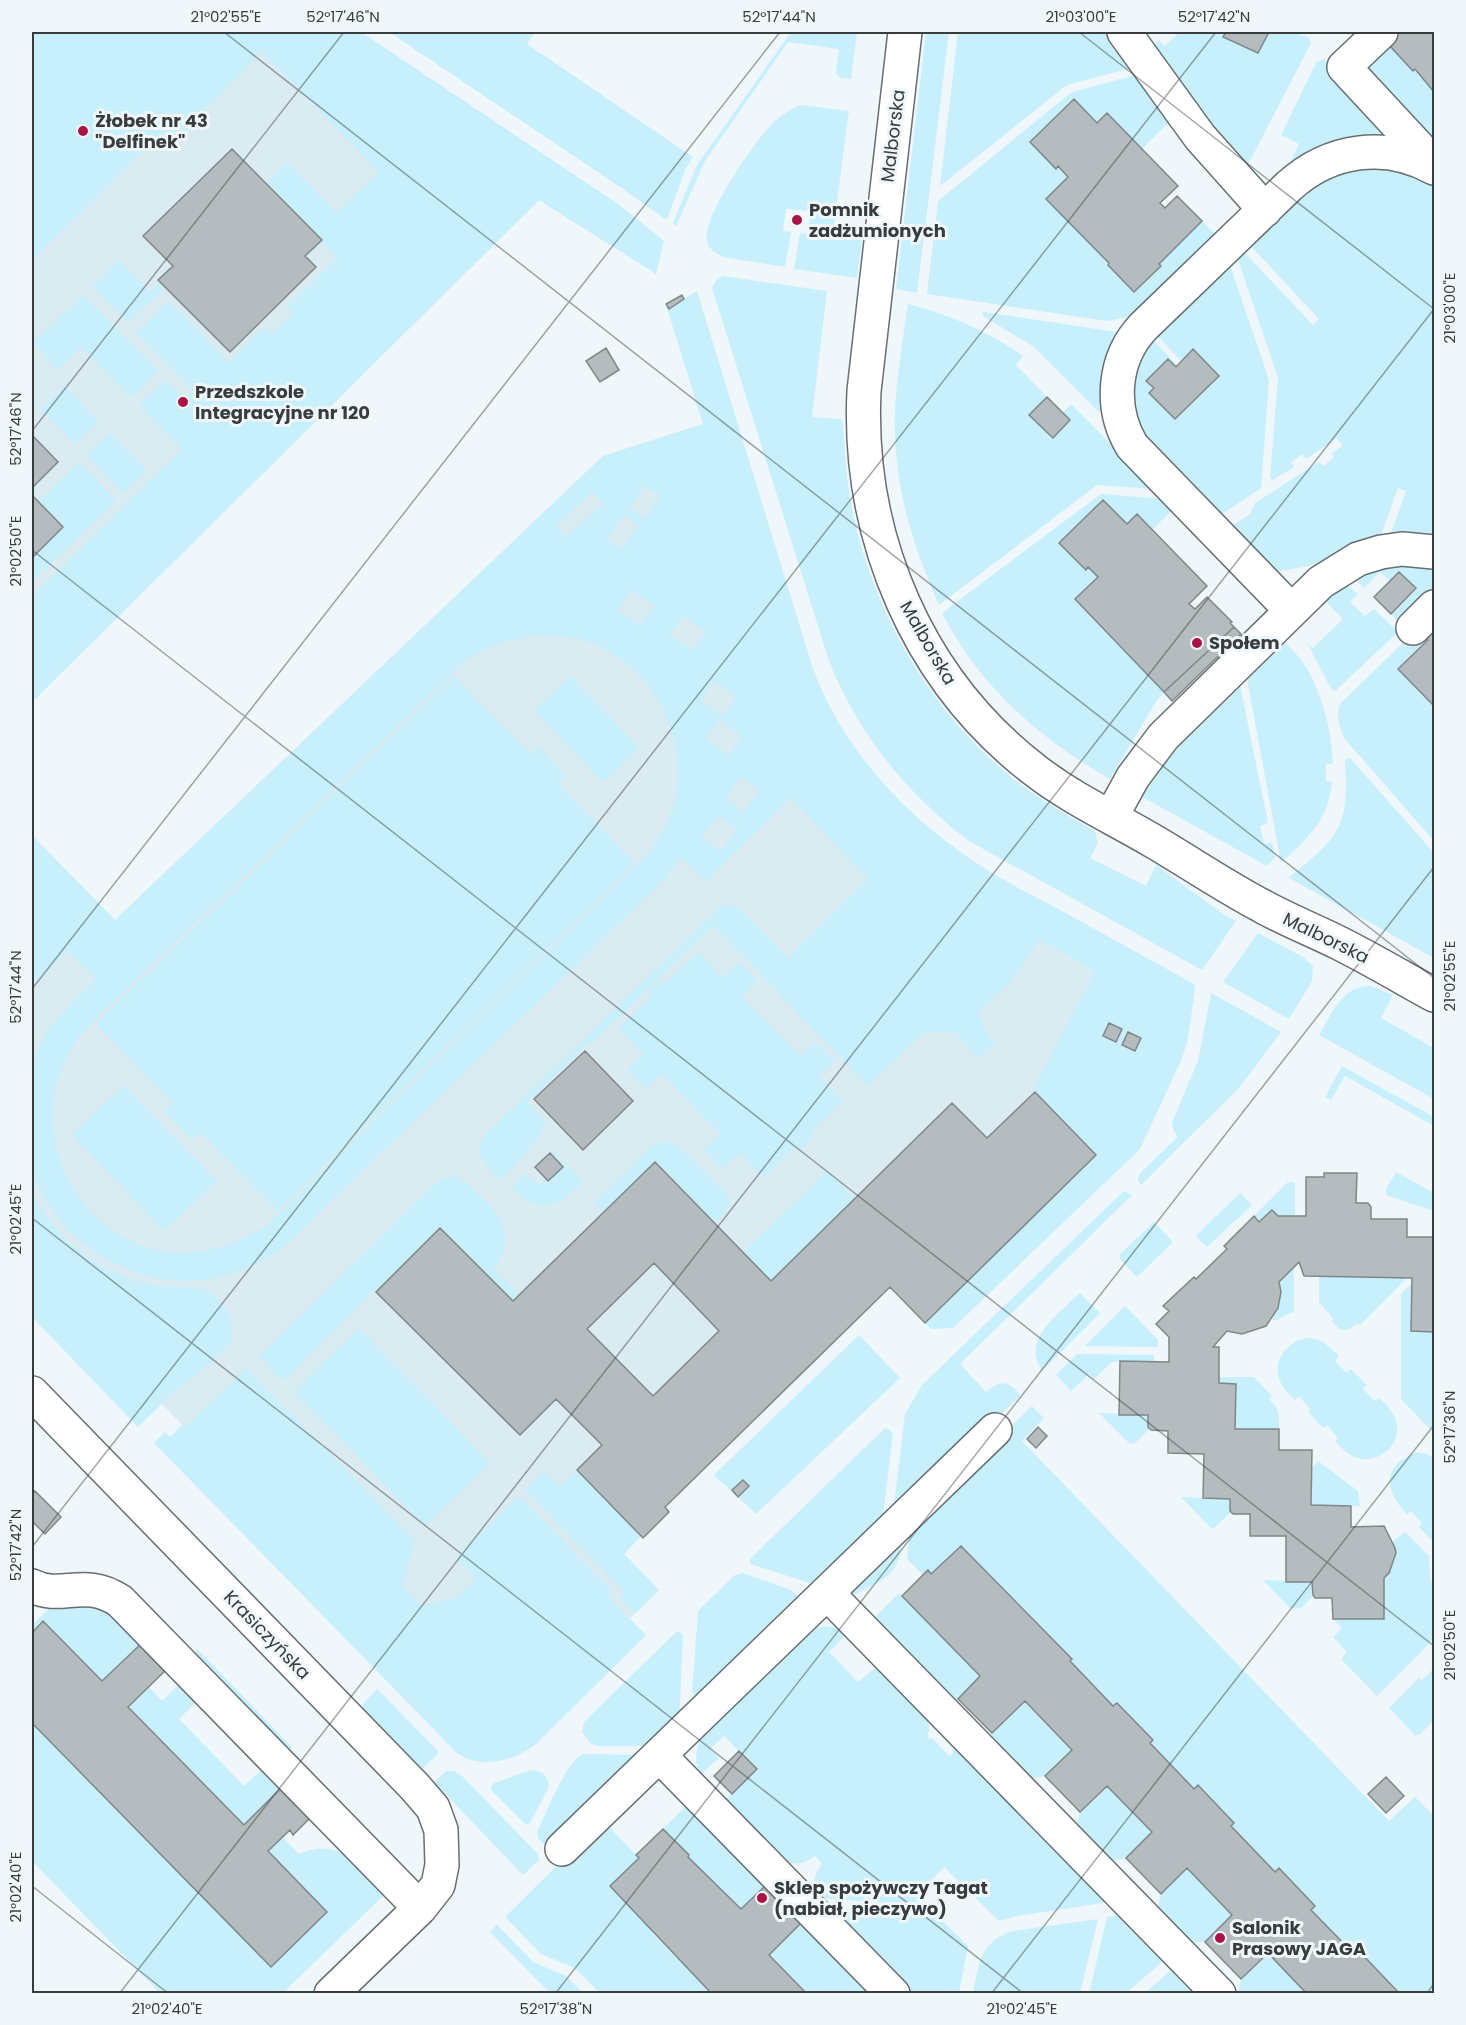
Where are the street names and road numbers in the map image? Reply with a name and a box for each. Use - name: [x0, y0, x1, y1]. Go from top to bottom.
- street label: Malborska: [874, 88, 911, 184]
- street label: Malborska: [894, 596, 963, 689]
- street label: Malborska: [1279, 906, 1374, 969]
- street label: Krasiczyńska: [218, 1585, 316, 1685]

